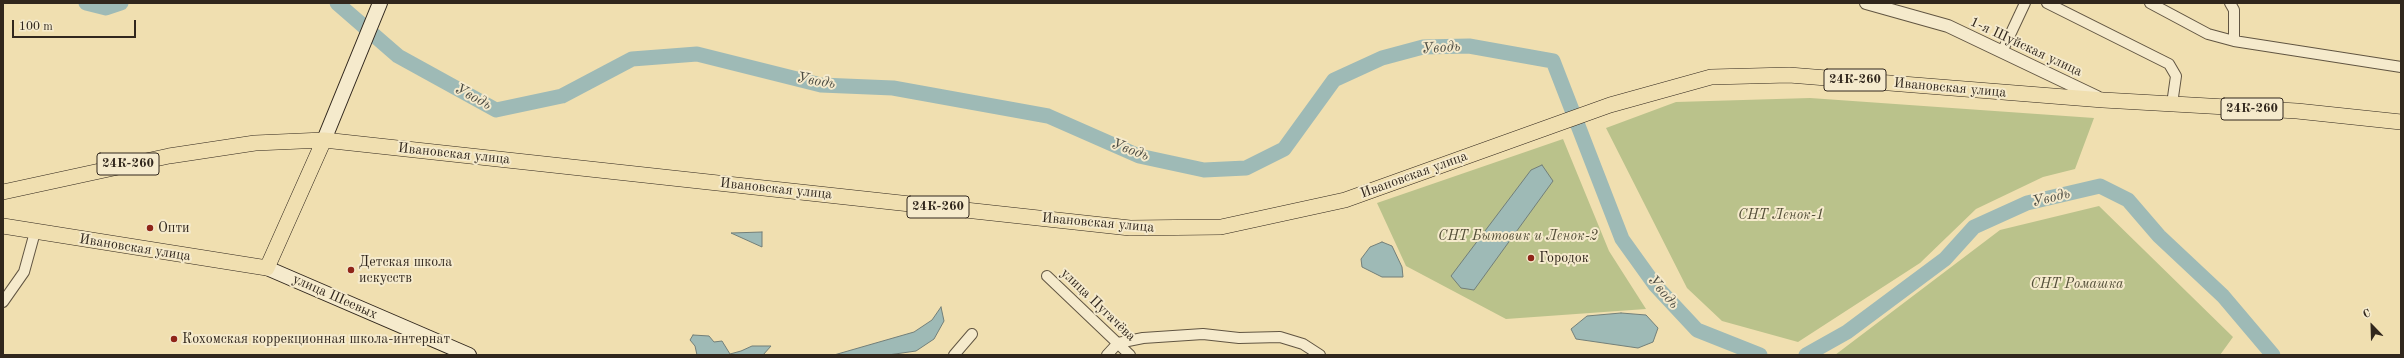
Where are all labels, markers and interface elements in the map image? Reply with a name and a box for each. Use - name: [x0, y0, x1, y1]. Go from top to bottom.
- scale bar: [14, 12, 138, 38]
- street label: 1-я Шуйская улица: [1967, 14, 2085, 80]
- text: 100 m: [19, 21, 53, 33]
- water label: Уводь: [1421, 38, 1461, 58]
- water label: Уводь: [795, 69, 837, 93]
- road number: 24К-260: [1824, 69, 1886, 91]
- street label: Ивановская улица: [1893, 75, 2007, 101]
- water label: Уводь: [451, 80, 495, 114]
- road number: 24К-260: [2221, 98, 2283, 120]
- water label: Уводь: [1108, 135, 1152, 165]
- street label: Ивановская улица: [397, 140, 511, 168]
- street label: Ивановская улица: [1358, 148, 1470, 202]
- road number: 24К-260: [97, 153, 159, 175]
- street label: Ивановская улица: [719, 175, 833, 203]
- water label: Уводь: [2030, 185, 2072, 211]
- road number: 24К-260: [907, 196, 969, 218]
- park label: СНТ Ленок-1: [1738, 207, 1824, 223]
- street label: Ивановская улица: [1041, 210, 1155, 236]
- place label: Опти: [158, 220, 190, 236]
- marker: Опти: [145, 223, 155, 233]
- park label: СНТ Бытовик и Ленок-2: [1438, 228, 1598, 244]
- street label: Ивановская улица: [78, 231, 192, 265]
- place label: Городок: [1539, 250, 1589, 266]
- marker: Городок: [1526, 253, 1536, 263]
- place label: Детская школа искусств: [359, 254, 452, 286]
- marker: Детская школа искусств: [346, 265, 356, 275]
- street label: улица Пугачёва: [1057, 265, 1139, 345]
- street label: улица Шеевых: [290, 271, 380, 323]
- water label: Уводь: [1643, 271, 1683, 313]
- park label: СНТ Ромашка: [2030, 276, 2124, 292]
- north arrow: [2352, 306, 2392, 346]
- text: С: [2362, 308, 2373, 321]
- place label: Кохомская коррекционная школа-интернат: [182, 331, 450, 347]
- marker: Кохомская коррекционная школа-интернат: [169, 334, 179, 344]

